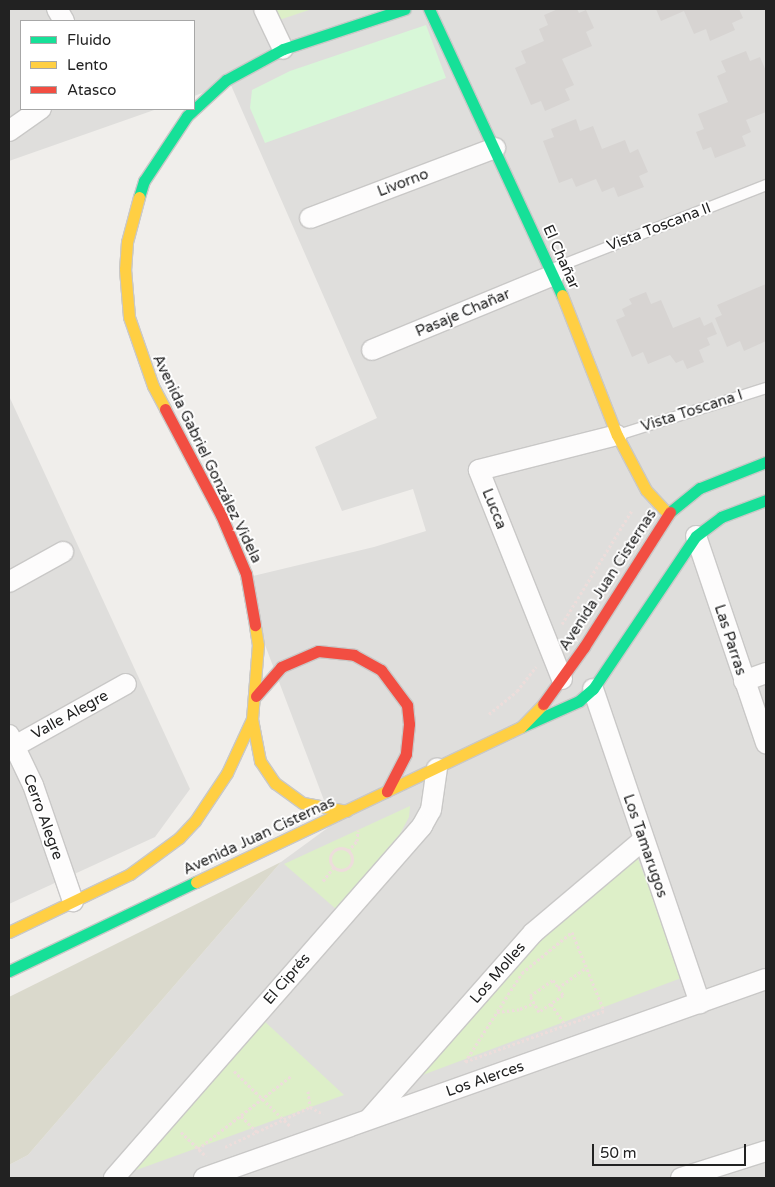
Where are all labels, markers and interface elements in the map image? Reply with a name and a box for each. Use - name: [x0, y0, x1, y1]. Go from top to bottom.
- legend: [20, 20, 195, 110]
- text: Fluido: [67, 31, 111, 49]
- text: Lento: [67, 56, 108, 74]
- text: Atasco: [67, 81, 116, 99]
- street label: Livorno: [375, 165, 431, 201]
- street label: Vista Toscana II: [604, 199, 714, 255]
- street label: El Chañar: [539, 222, 583, 292]
- street label: Pasaje Chañar: [413, 285, 513, 341]
- street label: Avenida Gabriel González Videla: [149, 352, 265, 566]
- street label: Vista Toscana I: [639, 386, 745, 436]
- street label: Lucca: [478, 486, 510, 532]
- street label: Avenida Juan Cisternas: [555, 506, 661, 654]
- street label: Las Parras: [710, 602, 750, 678]
- street label: Valle Alegre: [29, 687, 111, 743]
- street label: Cerro Alegre: [19, 772, 67, 862]
- street label: Los Tamarugos: [619, 792, 671, 900]
- street label: Avenida Juan Cisternas: [180, 793, 338, 879]
- street label: Los Molles: [466, 939, 530, 1007]
- street label: El Ciprés: [260, 950, 314, 1008]
- street label: Los Alerces: [444, 1057, 526, 1101]
- scale bar: [595, 1134, 749, 1166]
- text: 50 m: [600, 1144, 637, 1162]

